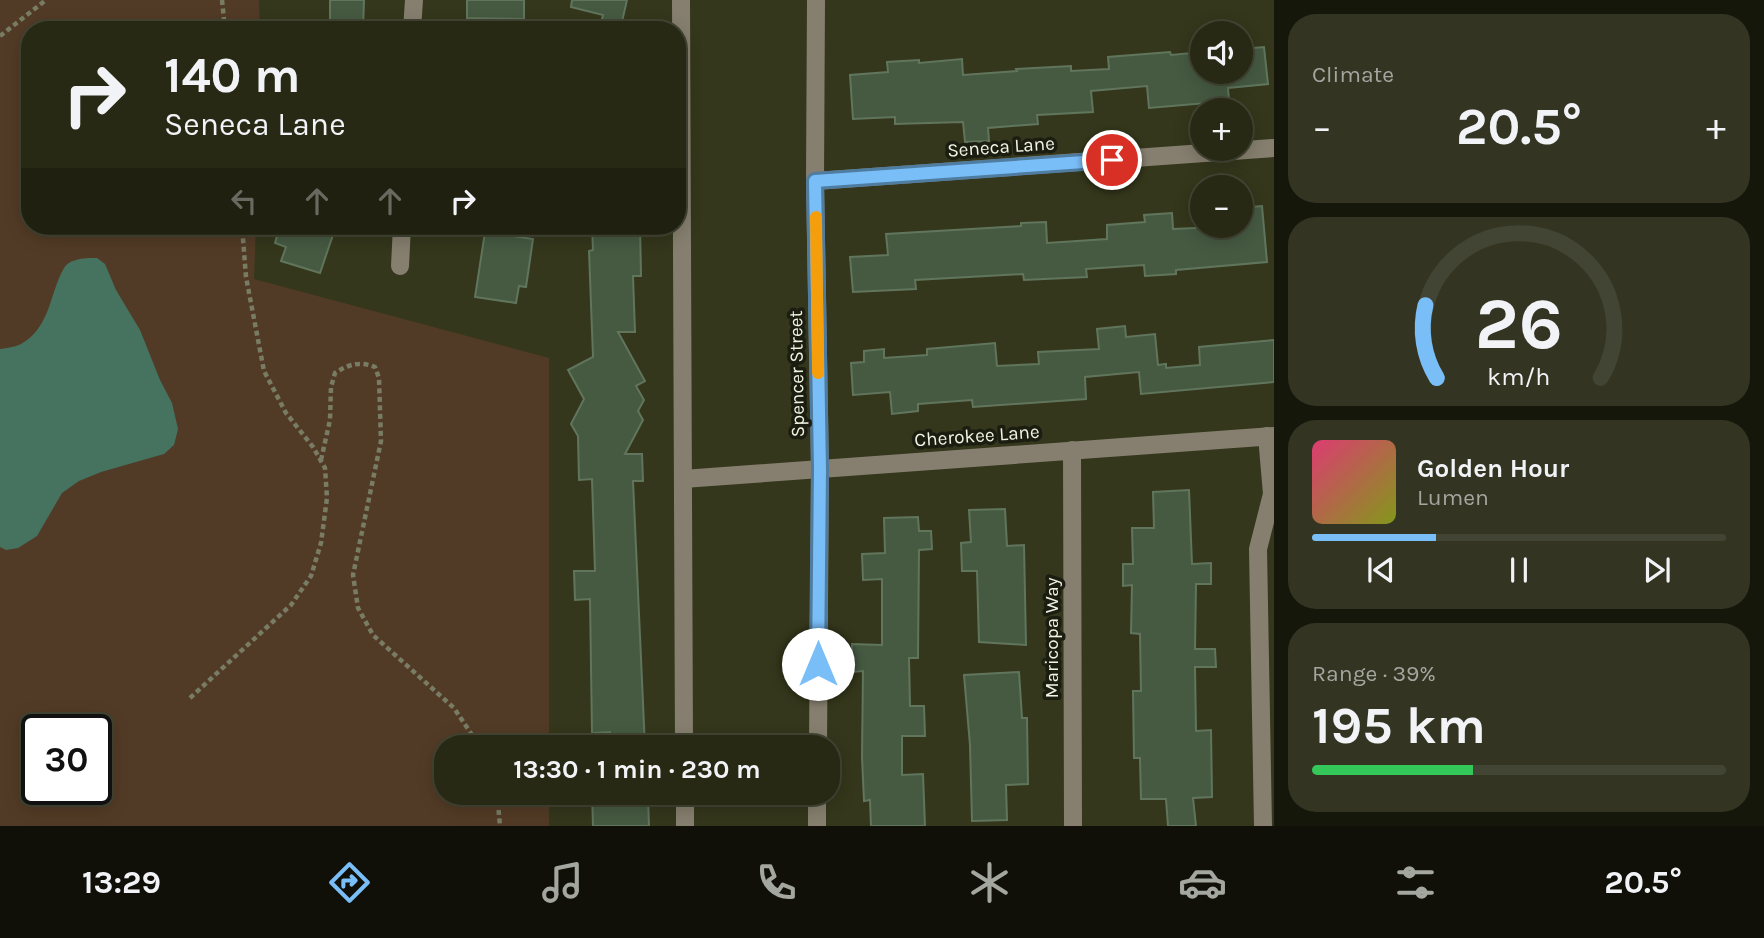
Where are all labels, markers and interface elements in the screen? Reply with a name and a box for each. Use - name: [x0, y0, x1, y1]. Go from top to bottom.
- map controls: [1190, 21, 1253, 238]
- button: sound: [1190, 21, 1253, 84]
- text: 140 m: [164, 47, 301, 104]
- icon: right: [49, 49, 140, 140]
- text: Climate: [1312, 61, 1394, 88]
- text: 20.5°: [1456, 96, 1582, 157]
- button: +: [1190, 98, 1253, 161]
- text: −: [1312, 105, 1332, 150]
- text: +: [1706, 105, 1726, 150]
- text: Seneca Lane: [164, 106, 346, 143]
- pin: [1082, 130, 1142, 190]
- street label: Seneca Lane: [946, 132, 1056, 162]
- icon: arrive: [1093, 141, 1131, 179]
- button: −: [1190, 175, 1253, 238]
- icon: left: [225, 182, 263, 220]
- icon: ahead: [298, 182, 336, 220]
- icon: ahead: [371, 182, 409, 220]
- icon: right: [444, 182, 482, 220]
- text: 26: [1475, 281, 1563, 366]
- street label: Spencer Street: [785, 310, 809, 438]
- text: km/h: [1487, 361, 1551, 390]
- street label: Cherokee Lane: [914, 421, 1040, 451]
- text: Golden Hour: [1417, 453, 1569, 484]
- text: Lumen: [1417, 484, 1489, 511]
- icon: previous: [1362, 551, 1400, 589]
- icon: pause: [1500, 551, 1538, 589]
- icon: next: [1638, 551, 1676, 589]
- street label: Maricopa Way: [1041, 577, 1063, 699]
- position arrow: [781, 627, 855, 701]
- text: Range · 39%: [1312, 660, 1436, 687]
- text: 195 km: [1312, 695, 1486, 756]
- speed limit sign: 30: [21, 714, 112, 805]
- text: 13:30 · 1 min · 230 m: [513, 754, 761, 785]
- icon: directions: [325, 858, 374, 907]
- icon: music: [538, 858, 587, 907]
- icon: phone: [752, 858, 801, 907]
- icon: climate: [965, 858, 1014, 907]
- icon: car: [1178, 858, 1227, 907]
- icon: filters: [1391, 858, 1440, 907]
- text: 13:29: [82, 864, 161, 901]
- text: 20.5°: [1604, 864, 1682, 901]

